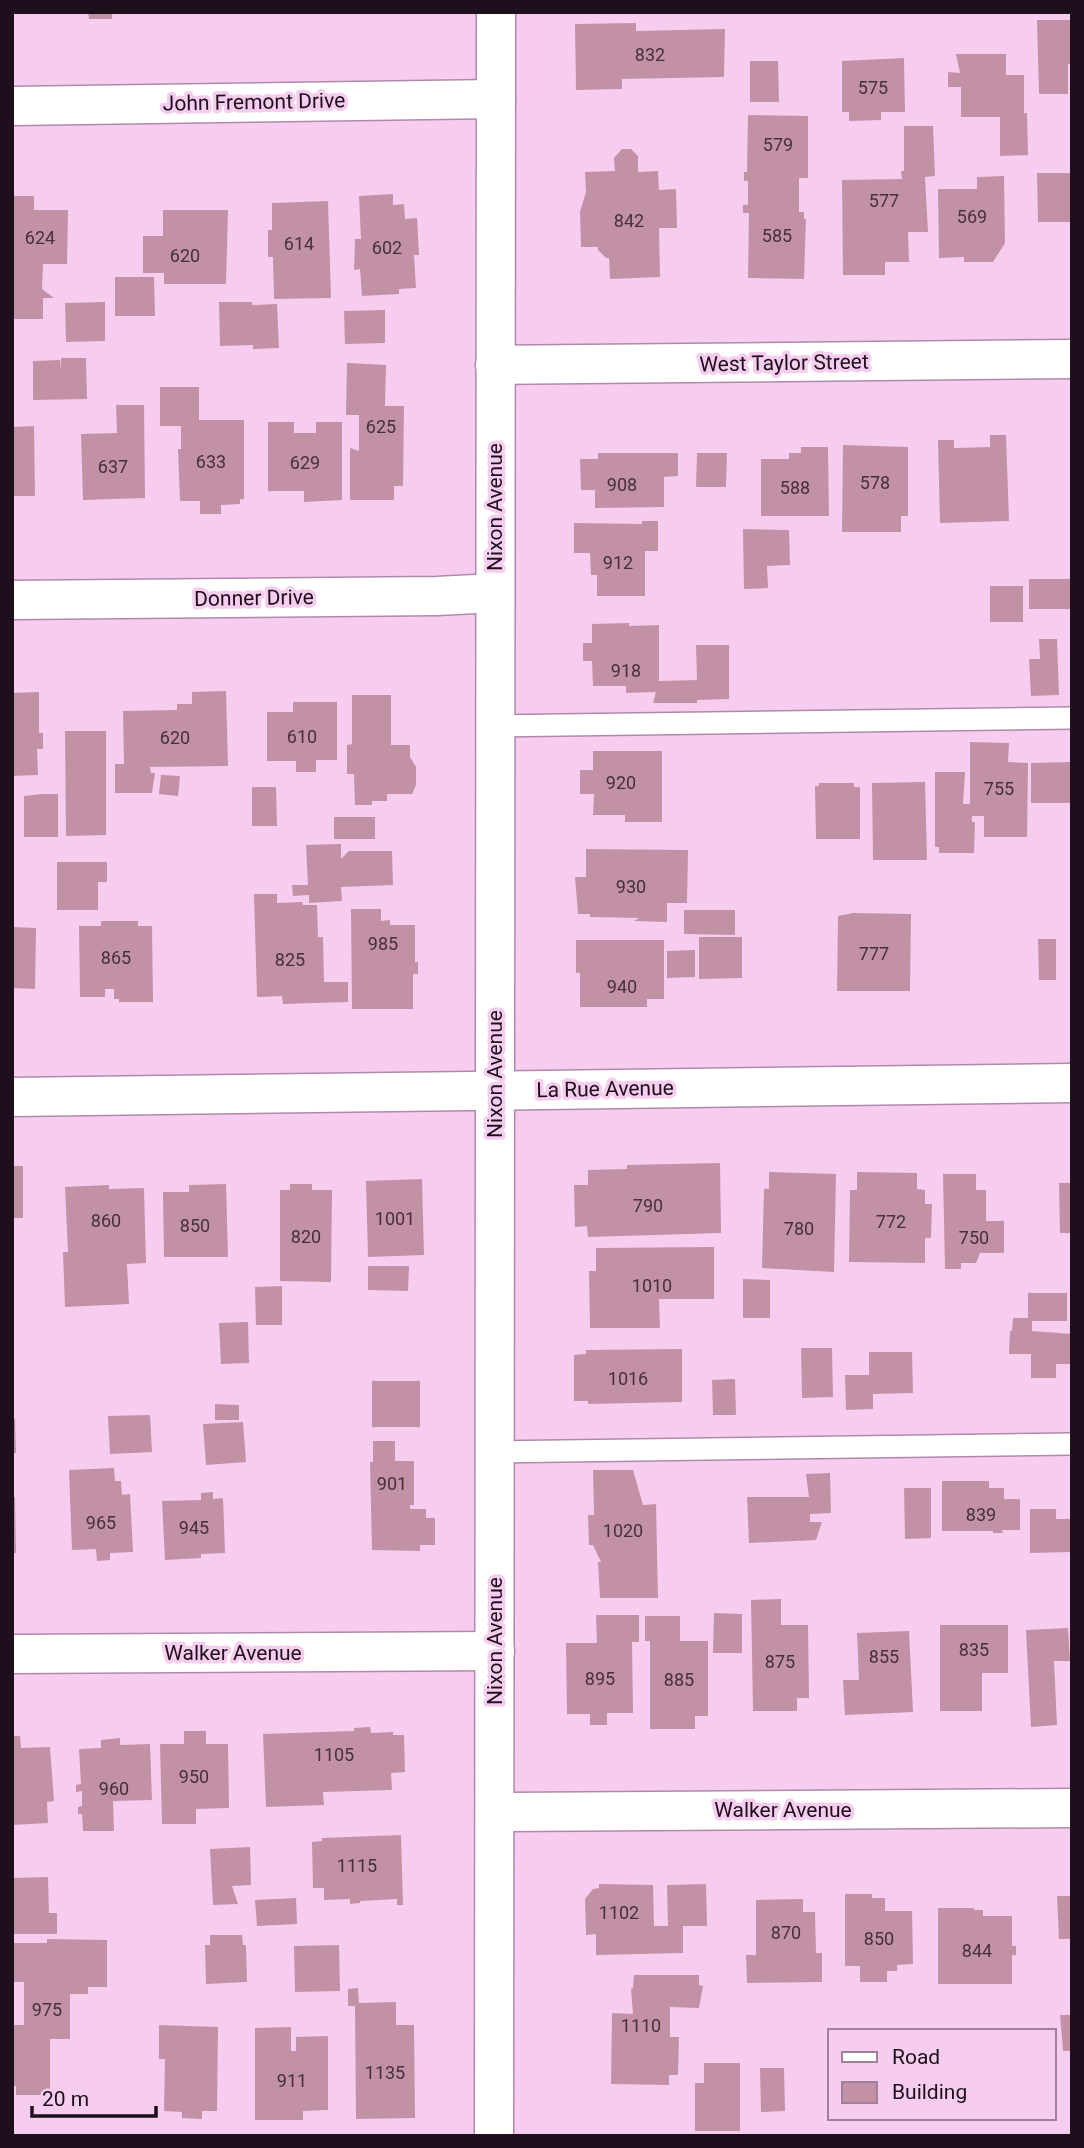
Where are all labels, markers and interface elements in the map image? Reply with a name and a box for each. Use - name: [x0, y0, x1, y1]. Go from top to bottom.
- house number: 832: [635, 44, 665, 65]
- house number: 575: [858, 77, 888, 98]
- street label: John Fremont Drive: [163, 88, 345, 116]
- house number: 579: [763, 134, 793, 155]
- house number: 577: [869, 190, 899, 211]
- house number: 569: [957, 206, 987, 227]
- house number: 842: [614, 210, 644, 231]
- house number: 585: [762, 225, 792, 246]
- house number: 624: [25, 227, 55, 248]
- house number: 614: [284, 233, 314, 254]
- house number: 602: [372, 237, 402, 258]
- house number: 620: [170, 245, 200, 266]
- street label: West Taylor Street: [699, 350, 869, 376]
- house number: 625: [366, 416, 396, 437]
- street label: Nixon Avenue: [483, 443, 507, 571]
- house number: 633: [196, 451, 226, 472]
- house number: 629: [290, 452, 320, 473]
- house number: 637: [98, 456, 128, 477]
- house number: 578: [860, 472, 890, 493]
- house number: 908: [607, 474, 637, 495]
- house number: 588: [780, 477, 810, 498]
- house number: 912: [603, 552, 633, 573]
- street label: Donner Drive: [194, 585, 314, 611]
- house number: 918: [611, 660, 641, 681]
- house number: 610: [287, 726, 317, 747]
- house number: 620: [160, 727, 190, 748]
- house number: 920: [606, 772, 636, 793]
- house number: 755: [984, 778, 1014, 799]
- house number: 930: [616, 876, 646, 897]
- house number: 985: [368, 933, 398, 954]
- house number: 777: [859, 943, 889, 964]
- house number: 865: [101, 947, 131, 968]
- house number: 825: [275, 949, 305, 970]
- house number: 940: [607, 976, 637, 997]
- street label: Nixon Avenue: [483, 1010, 507, 1138]
- street label: La Rue Avenue: [536, 1076, 674, 1102]
- house number: 790: [633, 1195, 663, 1216]
- house number: 1001: [375, 1208, 415, 1229]
- house number: 860: [91, 1210, 121, 1231]
- house number: 772: [876, 1211, 906, 1232]
- house number: 850: [180, 1215, 210, 1236]
- house number: 780: [784, 1218, 814, 1239]
- house number: 820: [291, 1226, 321, 1247]
- house number: 750: [959, 1227, 989, 1248]
- house number: 1010: [632, 1275, 672, 1296]
- house number: 1016: [608, 1368, 648, 1389]
- house number: 901: [377, 1473, 407, 1494]
- house number: 839: [966, 1504, 996, 1525]
- house number: 965: [86, 1512, 116, 1533]
- house number: 945: [179, 1517, 209, 1538]
- house number: 1020: [603, 1520, 643, 1541]
- street label: Nixon Avenue: [483, 1577, 507, 1705]
- house number: 835: [959, 1639, 989, 1660]
- street label: Walker Avenue: [164, 1641, 302, 1665]
- house number: 855: [869, 1646, 899, 1667]
- house number: 875: [765, 1651, 795, 1672]
- house number: 895: [585, 1668, 615, 1689]
- house number: 885: [664, 1669, 694, 1690]
- house number: 1105: [314, 1744, 354, 1765]
- house number: 950: [179, 1766, 209, 1787]
- house number: 960: [99, 1778, 129, 1799]
- street label: Walker Avenue: [714, 1798, 852, 1822]
- house number: 1115: [337, 1855, 377, 1876]
- house number: 1102: [599, 1902, 639, 1923]
- house number: 870: [771, 1922, 801, 1943]
- house number: 850: [864, 1928, 894, 1949]
- house number: 844: [962, 1940, 992, 1961]
- house number: 975: [32, 1999, 62, 2020]
- house number: 1110: [621, 2015, 661, 2036]
- legend: [828, 2029, 1056, 2120]
- text: Road: [892, 2045, 940, 2069]
- house number: 1135: [365, 2062, 405, 2083]
- house number: 911: [277, 2070, 307, 2091]
- scale bar: [32, 2074, 156, 2118]
- text: Building: [892, 2080, 967, 2104]
- text: 20 m: [42, 2087, 89, 2111]

